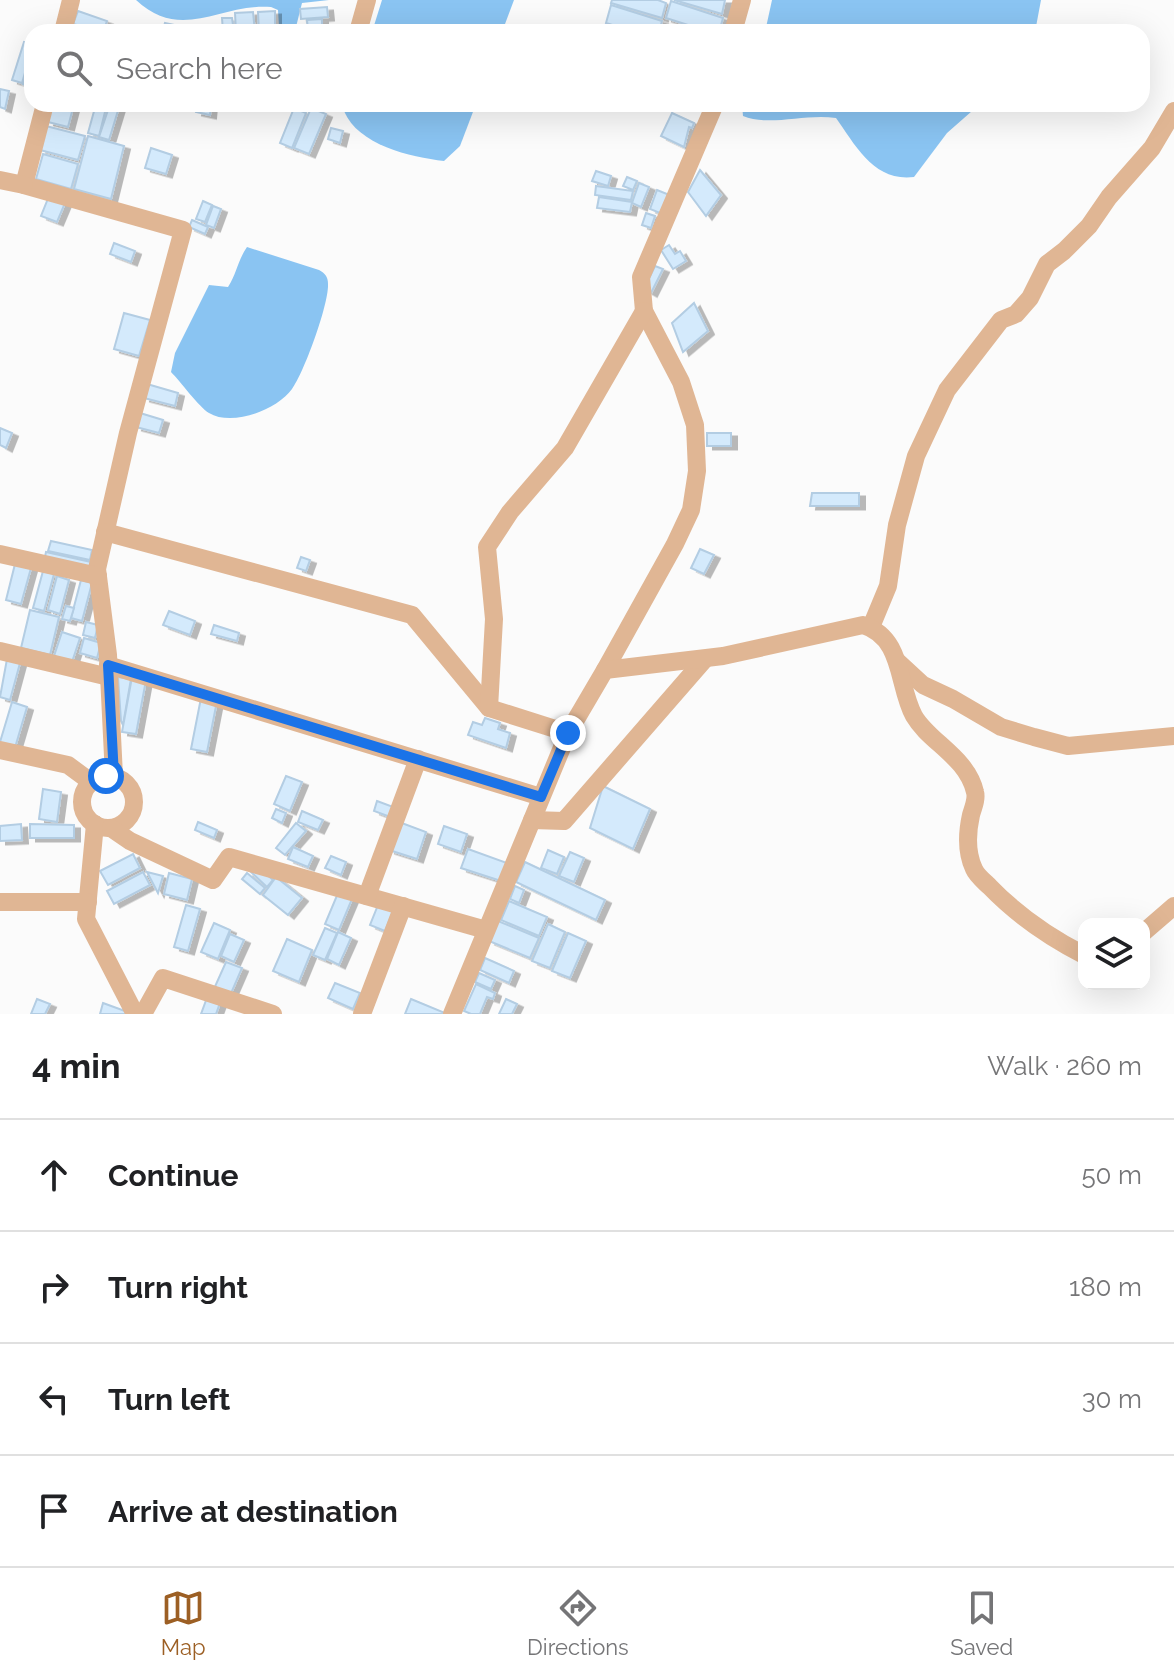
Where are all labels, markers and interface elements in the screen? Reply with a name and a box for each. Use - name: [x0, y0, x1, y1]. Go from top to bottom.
- search box: [24, 24, 1150, 112]
- icon: search: [52, 46, 96, 90]
- text: Search here: [116, 51, 283, 86]
- route end: [550, 715, 586, 751]
- route start: [88, 758, 124, 794]
- map controls: [1078, 918, 1150, 990]
- button: layers: [1078, 918, 1150, 990]
- text: 4 min: [32, 1046, 120, 1086]
- text: Walk · 260 m: [987, 1051, 1142, 1081]
- icon: ahead: [32, 1153, 76, 1197]
- text: Continue: [108, 1158, 239, 1193]
- text: 50 m: [1081, 1160, 1142, 1190]
- icon: right: [32, 1265, 76, 1309]
- text: Turn right: [108, 1270, 248, 1305]
- text: 180 m: [1069, 1272, 1142, 1302]
- icon: left: [32, 1377, 76, 1421]
- text: Turn left: [108, 1382, 230, 1417]
- text: 30 m: [1082, 1384, 1142, 1414]
- icon: arrive: [32, 1489, 76, 1533]
- text: Arrive at destination: [108, 1494, 398, 1529]
- tab: Map: [161, 1586, 206, 1660]
- tab: Directions: [527, 1586, 629, 1660]
- tab: Saved: [950, 1586, 1013, 1660]

